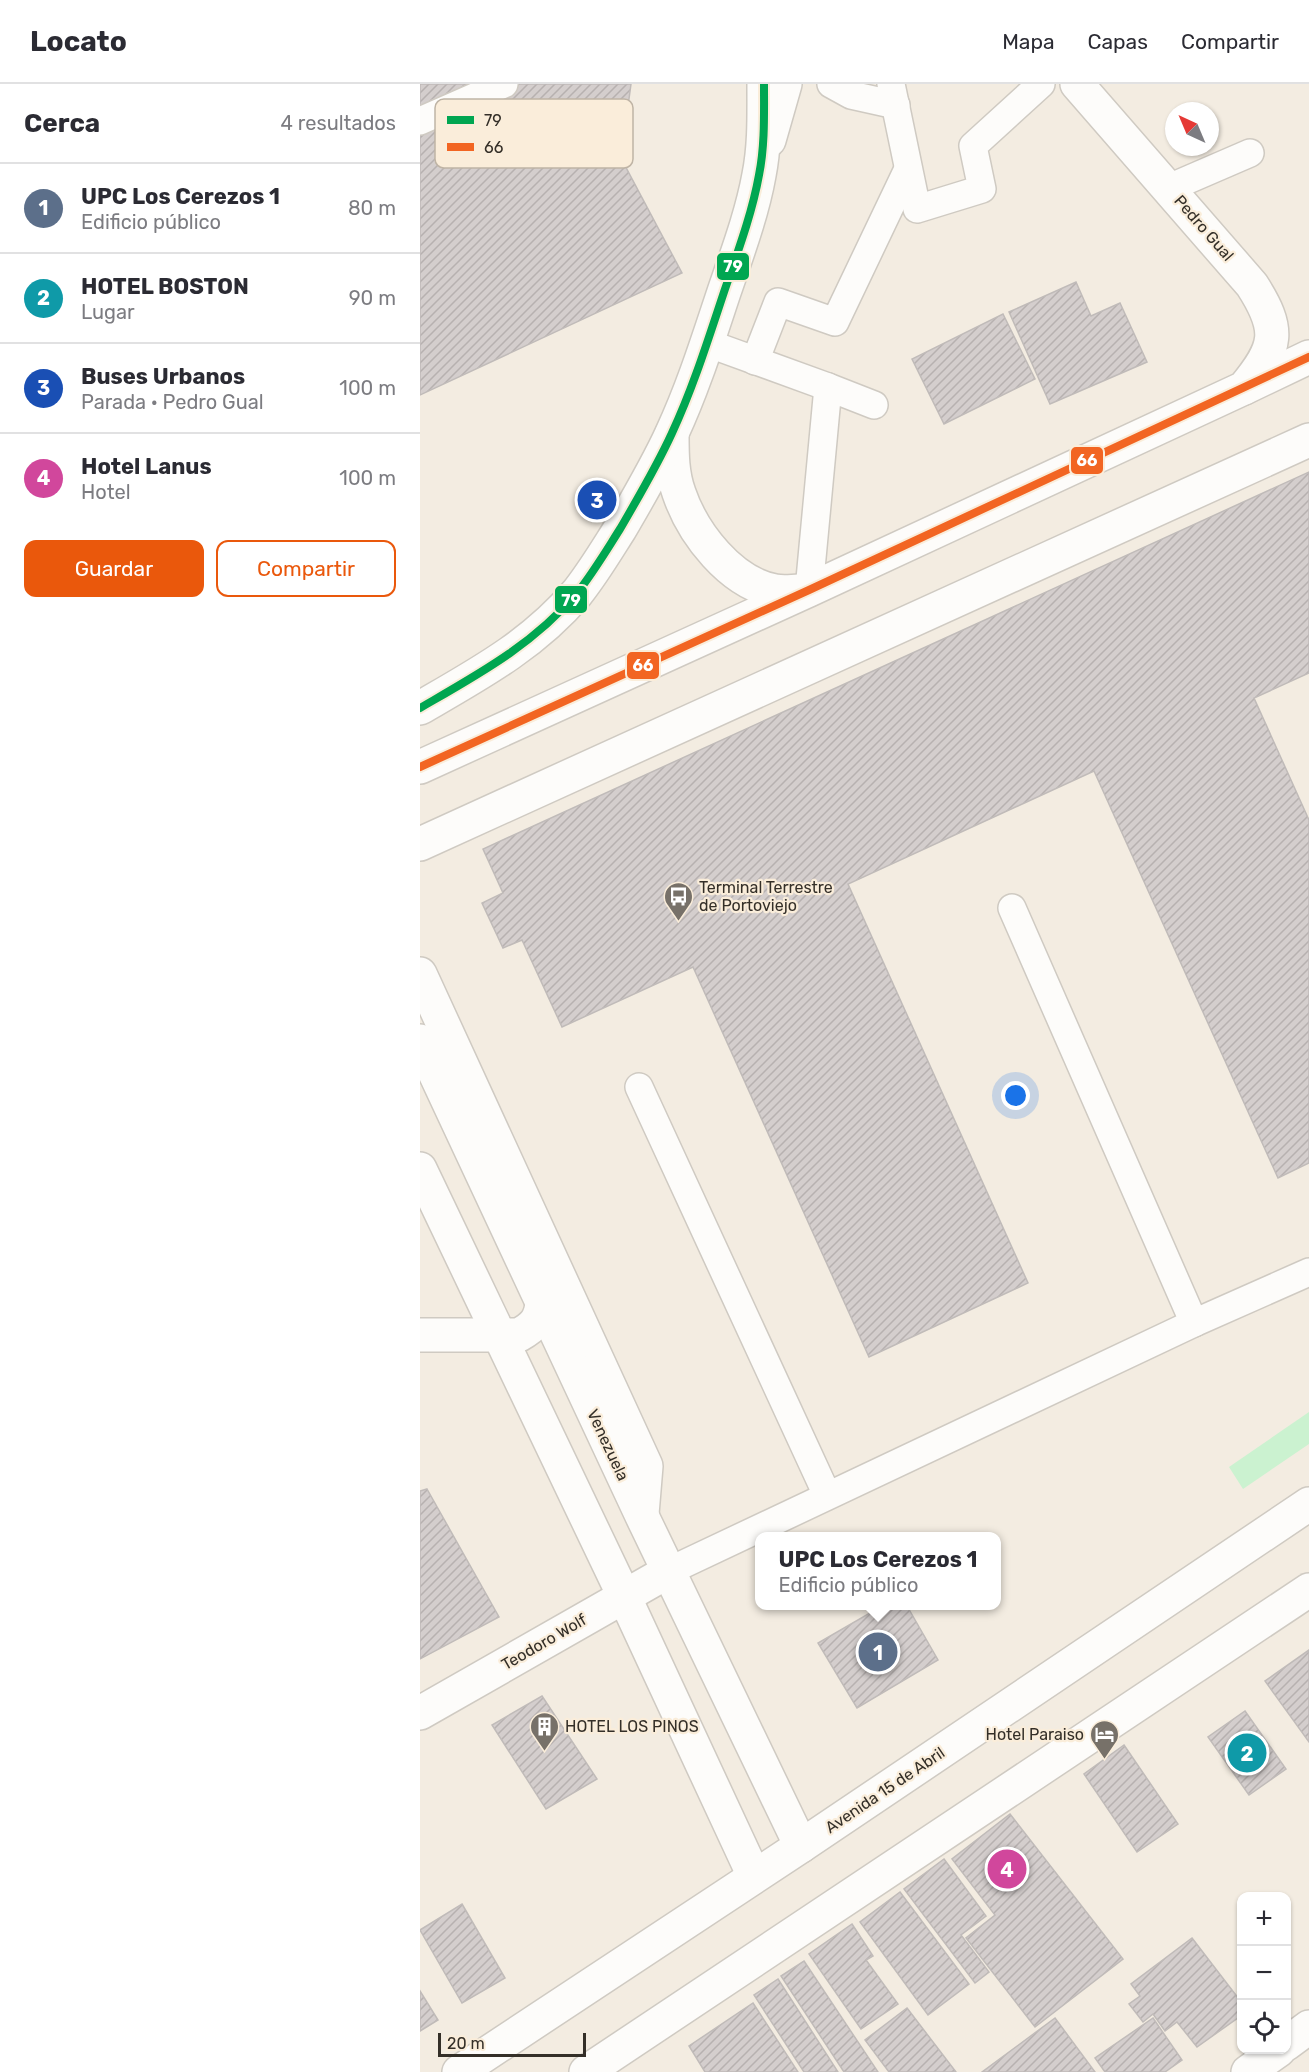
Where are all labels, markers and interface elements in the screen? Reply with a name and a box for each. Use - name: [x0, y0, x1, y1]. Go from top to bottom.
- text: Locato: [30, 25, 127, 58]
- text: Mapa: [1002, 29, 1055, 54]
- text: Capas: [1088, 29, 1148, 54]
- text: Compartir: [1181, 29, 1279, 54]
- legend: [435, 99, 633, 168]
- north arrow: [1165, 102, 1219, 156]
- text: Cerca: [24, 108, 100, 139]
- text: 4 resultados: [281, 111, 396, 135]
- text: 79: [484, 111, 502, 130]
- text: 66: [484, 138, 504, 157]
- text: UPC Los Cerezos 1: [81, 183, 280, 210]
- street label: Pedro Gual: [1170, 191, 1238, 265]
- text: 1: [39, 196, 48, 220]
- text: 80 m: [348, 196, 396, 220]
- text: Edificio público: [81, 210, 221, 234]
- line badge: 79: [716, 252, 750, 281]
- text: 79: [723, 257, 743, 276]
- text: HOTEL BOSTON: [81, 273, 249, 300]
- text: 2: [37, 286, 50, 310]
- text: 90 m: [349, 286, 396, 310]
- text: Lugar: [81, 300, 135, 324]
- text: Buses Urbanos: [81, 363, 245, 390]
- text: 3: [37, 376, 50, 400]
- text: 100 m: [339, 376, 396, 400]
- text: Parada · Pedro Gual: [81, 390, 264, 414]
- line badge: 66: [1070, 446, 1104, 475]
- text: 66: [1077, 451, 1097, 470]
- text: Hotel Lanus: [81, 453, 212, 480]
- text: 4: [37, 466, 50, 490]
- text: 100 m: [339, 466, 396, 490]
- pin: 3: [578, 478, 616, 522]
- text: Hotel: [81, 480, 131, 504]
- button: Guardar: [24, 540, 204, 597]
- button: Compartir: [216, 540, 396, 597]
- line badge: 79: [554, 585, 588, 614]
- text: 79: [561, 591, 581, 610]
- line badge: 66: [626, 651, 660, 680]
- text: 66: [633, 656, 653, 675]
- place label: Terminal Terrestre de Portoviejo: [699, 878, 833, 915]
- bus stop icon: Terminal Terrestre de Portoviejo: [662, 880, 694, 922]
- your location: [1001, 1081, 1030, 1110]
- street label: Venezuela: [583, 1406, 633, 1484]
- popup: [755, 1532, 1001, 1610]
- text: UPC Los Cerezos 1: [779, 1546, 977, 1573]
- text: Edificio público: [779, 1573, 919, 1597]
- street label: Teodoro Wolf: [498, 1610, 591, 1674]
- pin: 1: [858, 1630, 898, 1674]
- building icon: HOTEL LOS PINOS: [528, 1710, 560, 1752]
- place label: HOTEL LOS PINOS: [565, 1717, 699, 1736]
- hotel icon: Hotel Paraiso: [1089, 1718, 1121, 1760]
- place label: Hotel Paraiso: [986, 1725, 1084, 1744]
- pin: 2: [1228, 1730, 1266, 1776]
- street label: Avenida 15 de Abril: [822, 1743, 948, 1837]
- pin: 4: [988, 1846, 1026, 1892]
- map controls: [1237, 1892, 1291, 2054]
- button: +: [1237, 1892, 1291, 1946]
- button: −: [1237, 1946, 1291, 2000]
- button: locate: [1237, 2000, 1291, 2054]
- scale bar: [438, 2030, 586, 2058]
- text: 20 m: [447, 2034, 485, 2053]

